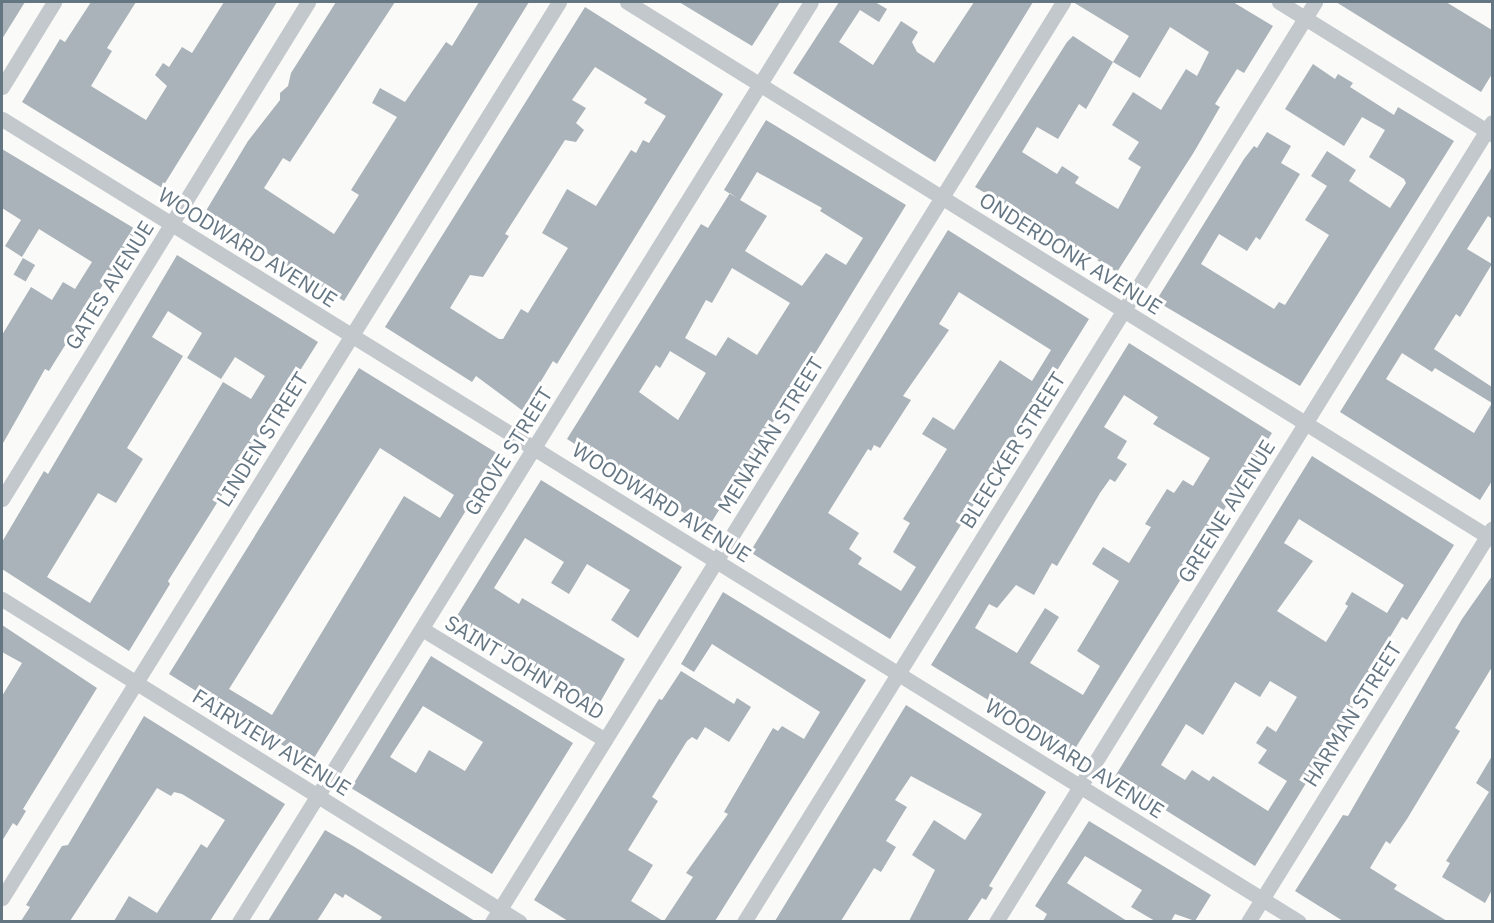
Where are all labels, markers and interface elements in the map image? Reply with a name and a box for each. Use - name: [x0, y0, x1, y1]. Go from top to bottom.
- street label: WOODWARD AVENUE: [154, 182, 342, 312]
- street label: ONDERDONK AVENUE: [975, 187, 1167, 319]
- street label: GATES AVENUE: [59, 216, 159, 354]
- street label: MENAHAN STREET: [712, 352, 828, 518]
- street label: LINDEN STREET: [211, 367, 313, 511]
- street label: BLEECKER STREET: [954, 367, 1070, 533]
- street label: GROVE STREET: [459, 382, 557, 520]
- street label: GREENE AVENUE: [1172, 435, 1280, 587]
- street label: WOODWARD AVENUE: [568, 437, 756, 567]
- street label: SAINT JOHN ROAD: [441, 609, 609, 725]
- street label: HARMAN STREET: [1297, 637, 1407, 791]
- street label: FAIRVIEW AVENUE: [188, 683, 356, 801]
- street label: WOODWARD AVENUE: [981, 693, 1169, 823]

